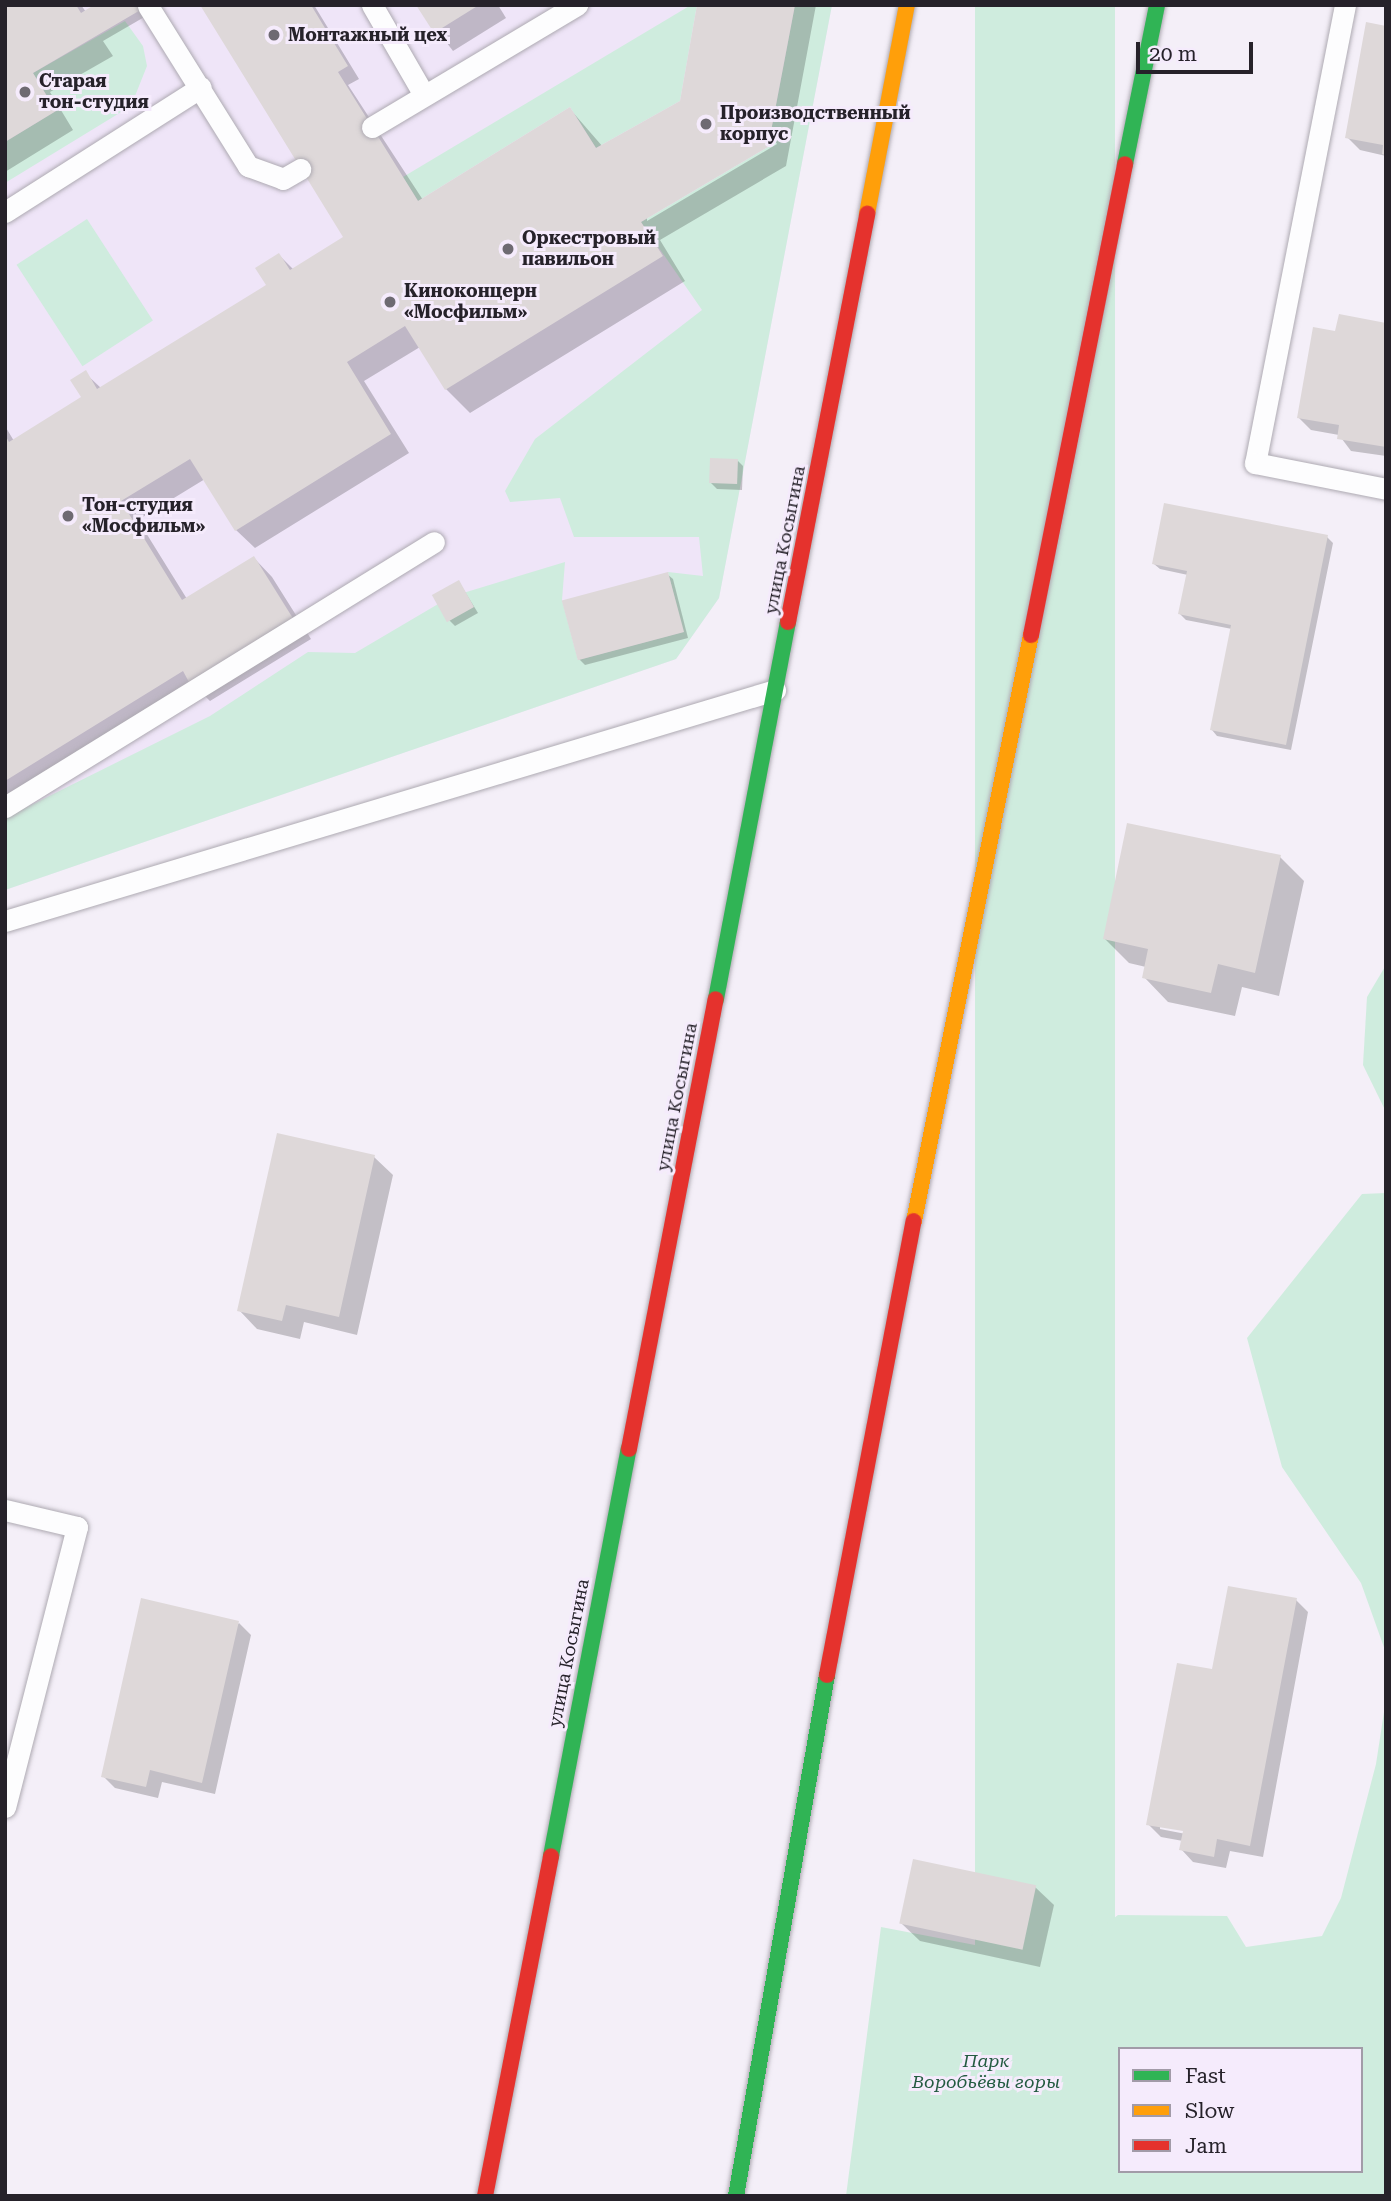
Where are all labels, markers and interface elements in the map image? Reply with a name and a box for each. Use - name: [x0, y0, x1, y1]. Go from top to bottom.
- place label: Монтажный цех: [288, 24, 447, 46]
- marker: Монтажный цех: [266, 27, 282, 43]
- scale bar: [1139, 28, 1256, 72]
- text: 20 m: [1149, 42, 1197, 66]
- place label: Старая тон-студия: [39, 71, 149, 114]
- marker: Старая тон-студия: [17, 84, 33, 100]
- place label: Производственный корпус: [720, 103, 911, 146]
- marker: Производственный корпус: [698, 116, 714, 132]
- place label: Оркестровый павильон: [522, 228, 656, 270]
- marker: Оркестровый павильон: [500, 241, 516, 257]
- place label: Киноконцерн «Мосфильм»: [404, 281, 537, 324]
- marker: Киноконцерн «Мосфильм»: [382, 294, 398, 310]
- street label: улица Косыгина: [760, 464, 810, 616]
- place label: Тон-студия «Мосфильм»: [82, 495, 205, 538]
- marker: Тон-студия «Мосфильм»: [60, 508, 76, 524]
- street label: улица Косыгина: [652, 1021, 702, 1173]
- street label: улица Косыгина: [544, 1577, 594, 1729]
- legend: [1118, 2047, 1363, 2173]
- park label: Парк Воробьёвы горы: [912, 2051, 1060, 2094]
- text: Fast: [1185, 2064, 1226, 2088]
- text: Slow: [1185, 2099, 1234, 2123]
- text: Jam: [1185, 2134, 1227, 2158]

